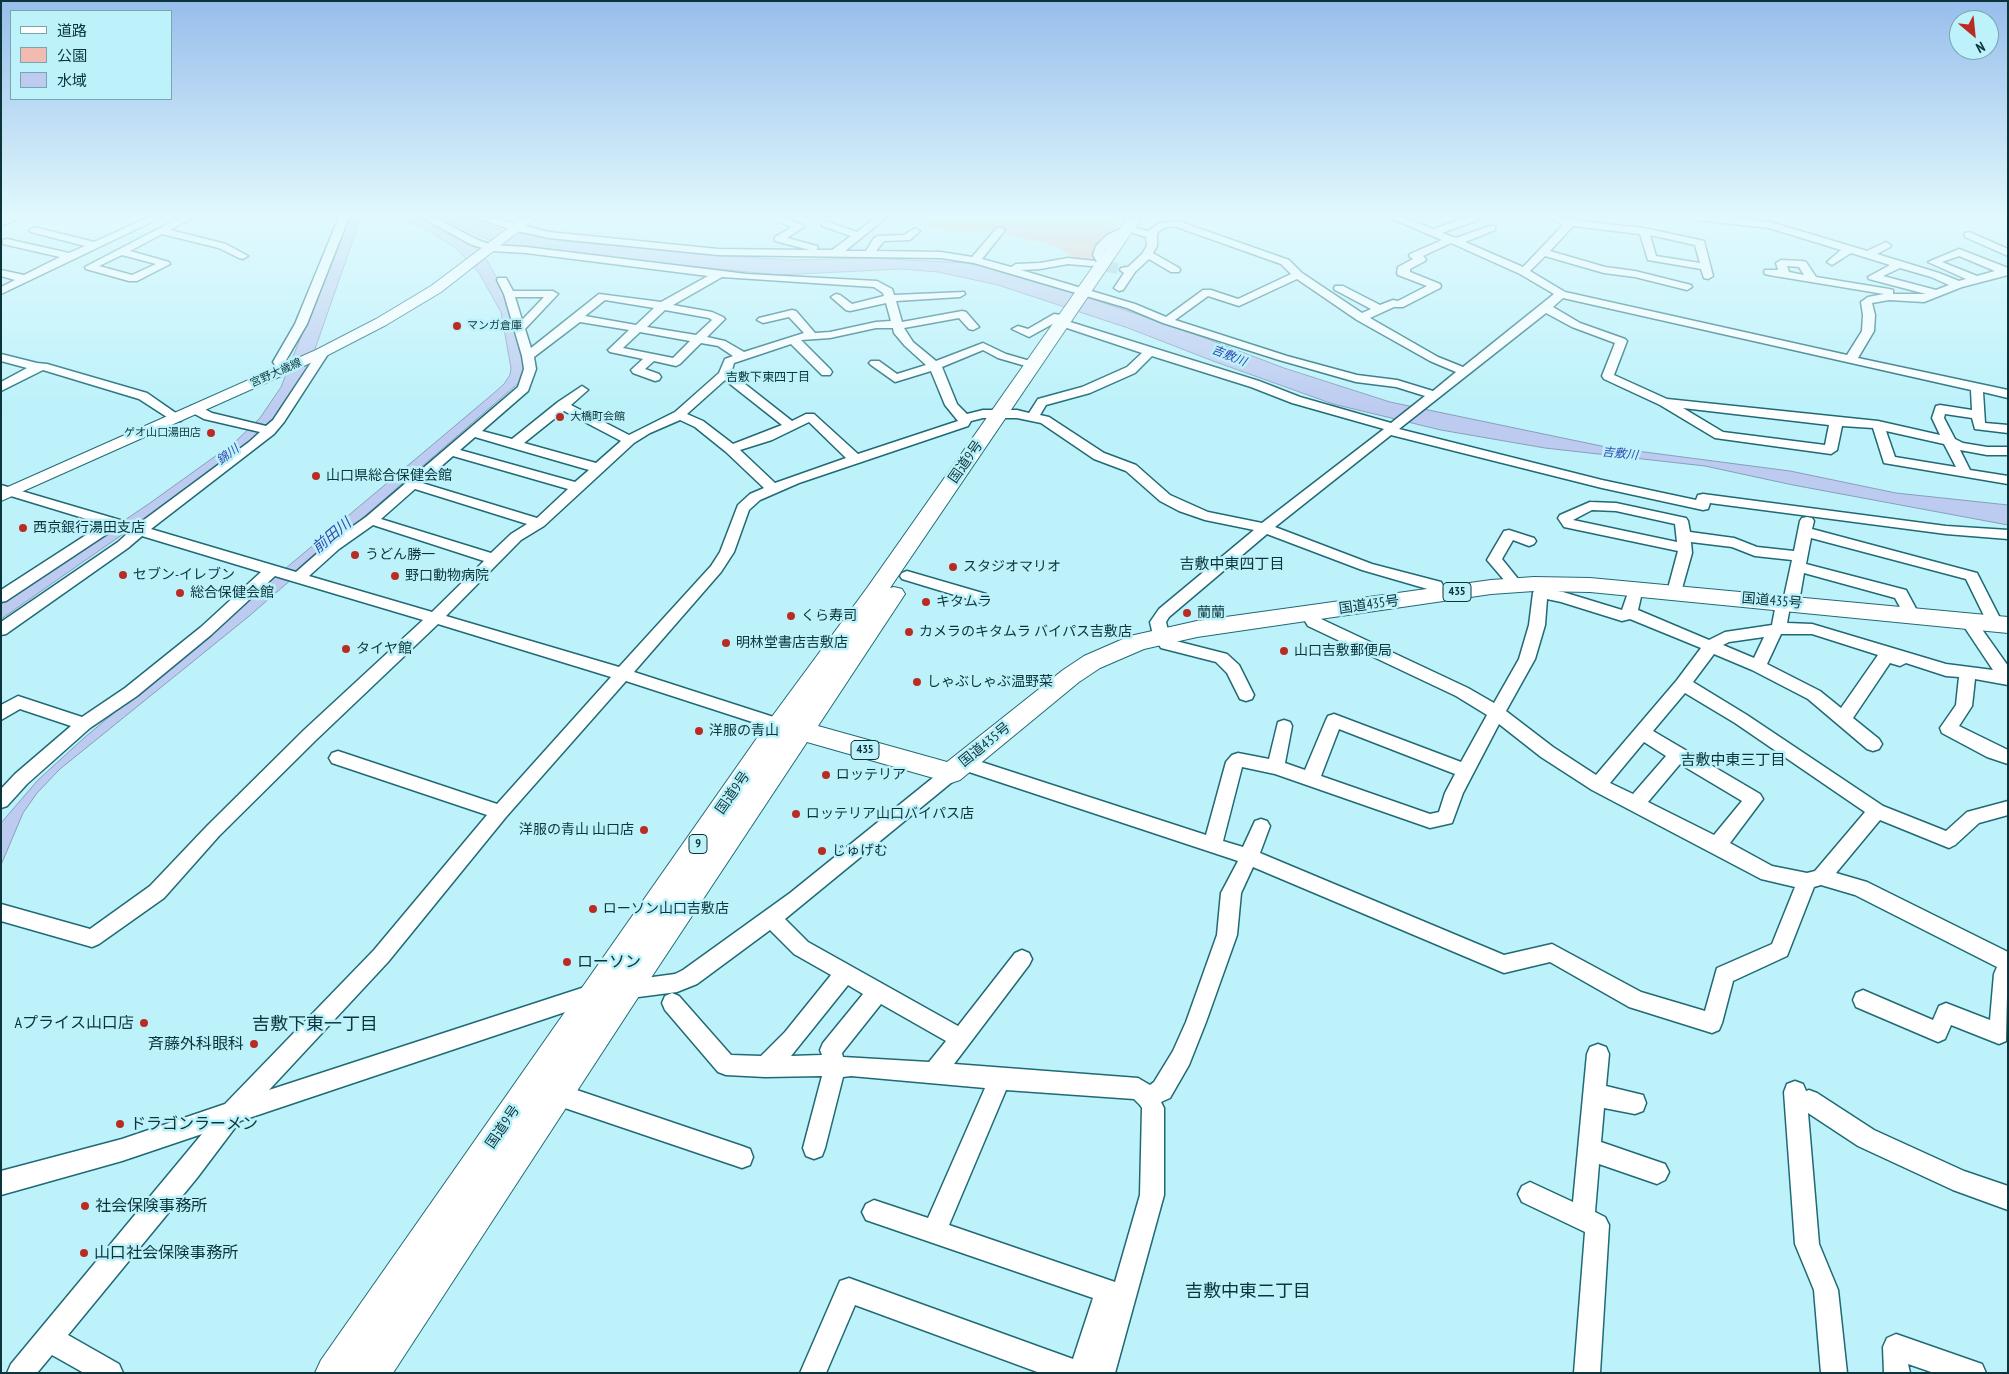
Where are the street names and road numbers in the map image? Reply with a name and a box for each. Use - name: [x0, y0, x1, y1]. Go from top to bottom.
- street label: 宮野大歳線: [248, 356, 304, 390]
- street label: 国道9号: [945, 437, 987, 487]
- road number: 435: [1443, 582, 1471, 602]
- street label: 国道435号: [1741, 590, 1803, 612]
- street label: 国道435号: [1338, 592, 1400, 618]
- street label: 国道435号: [956, 719, 1014, 771]
- road number: 435: [851, 740, 879, 760]
- street label: 国道9号: [712, 768, 754, 818]
- road number: 9: [689, 834, 707, 854]
- street label: 国道9号: [483, 1102, 523, 1152]

